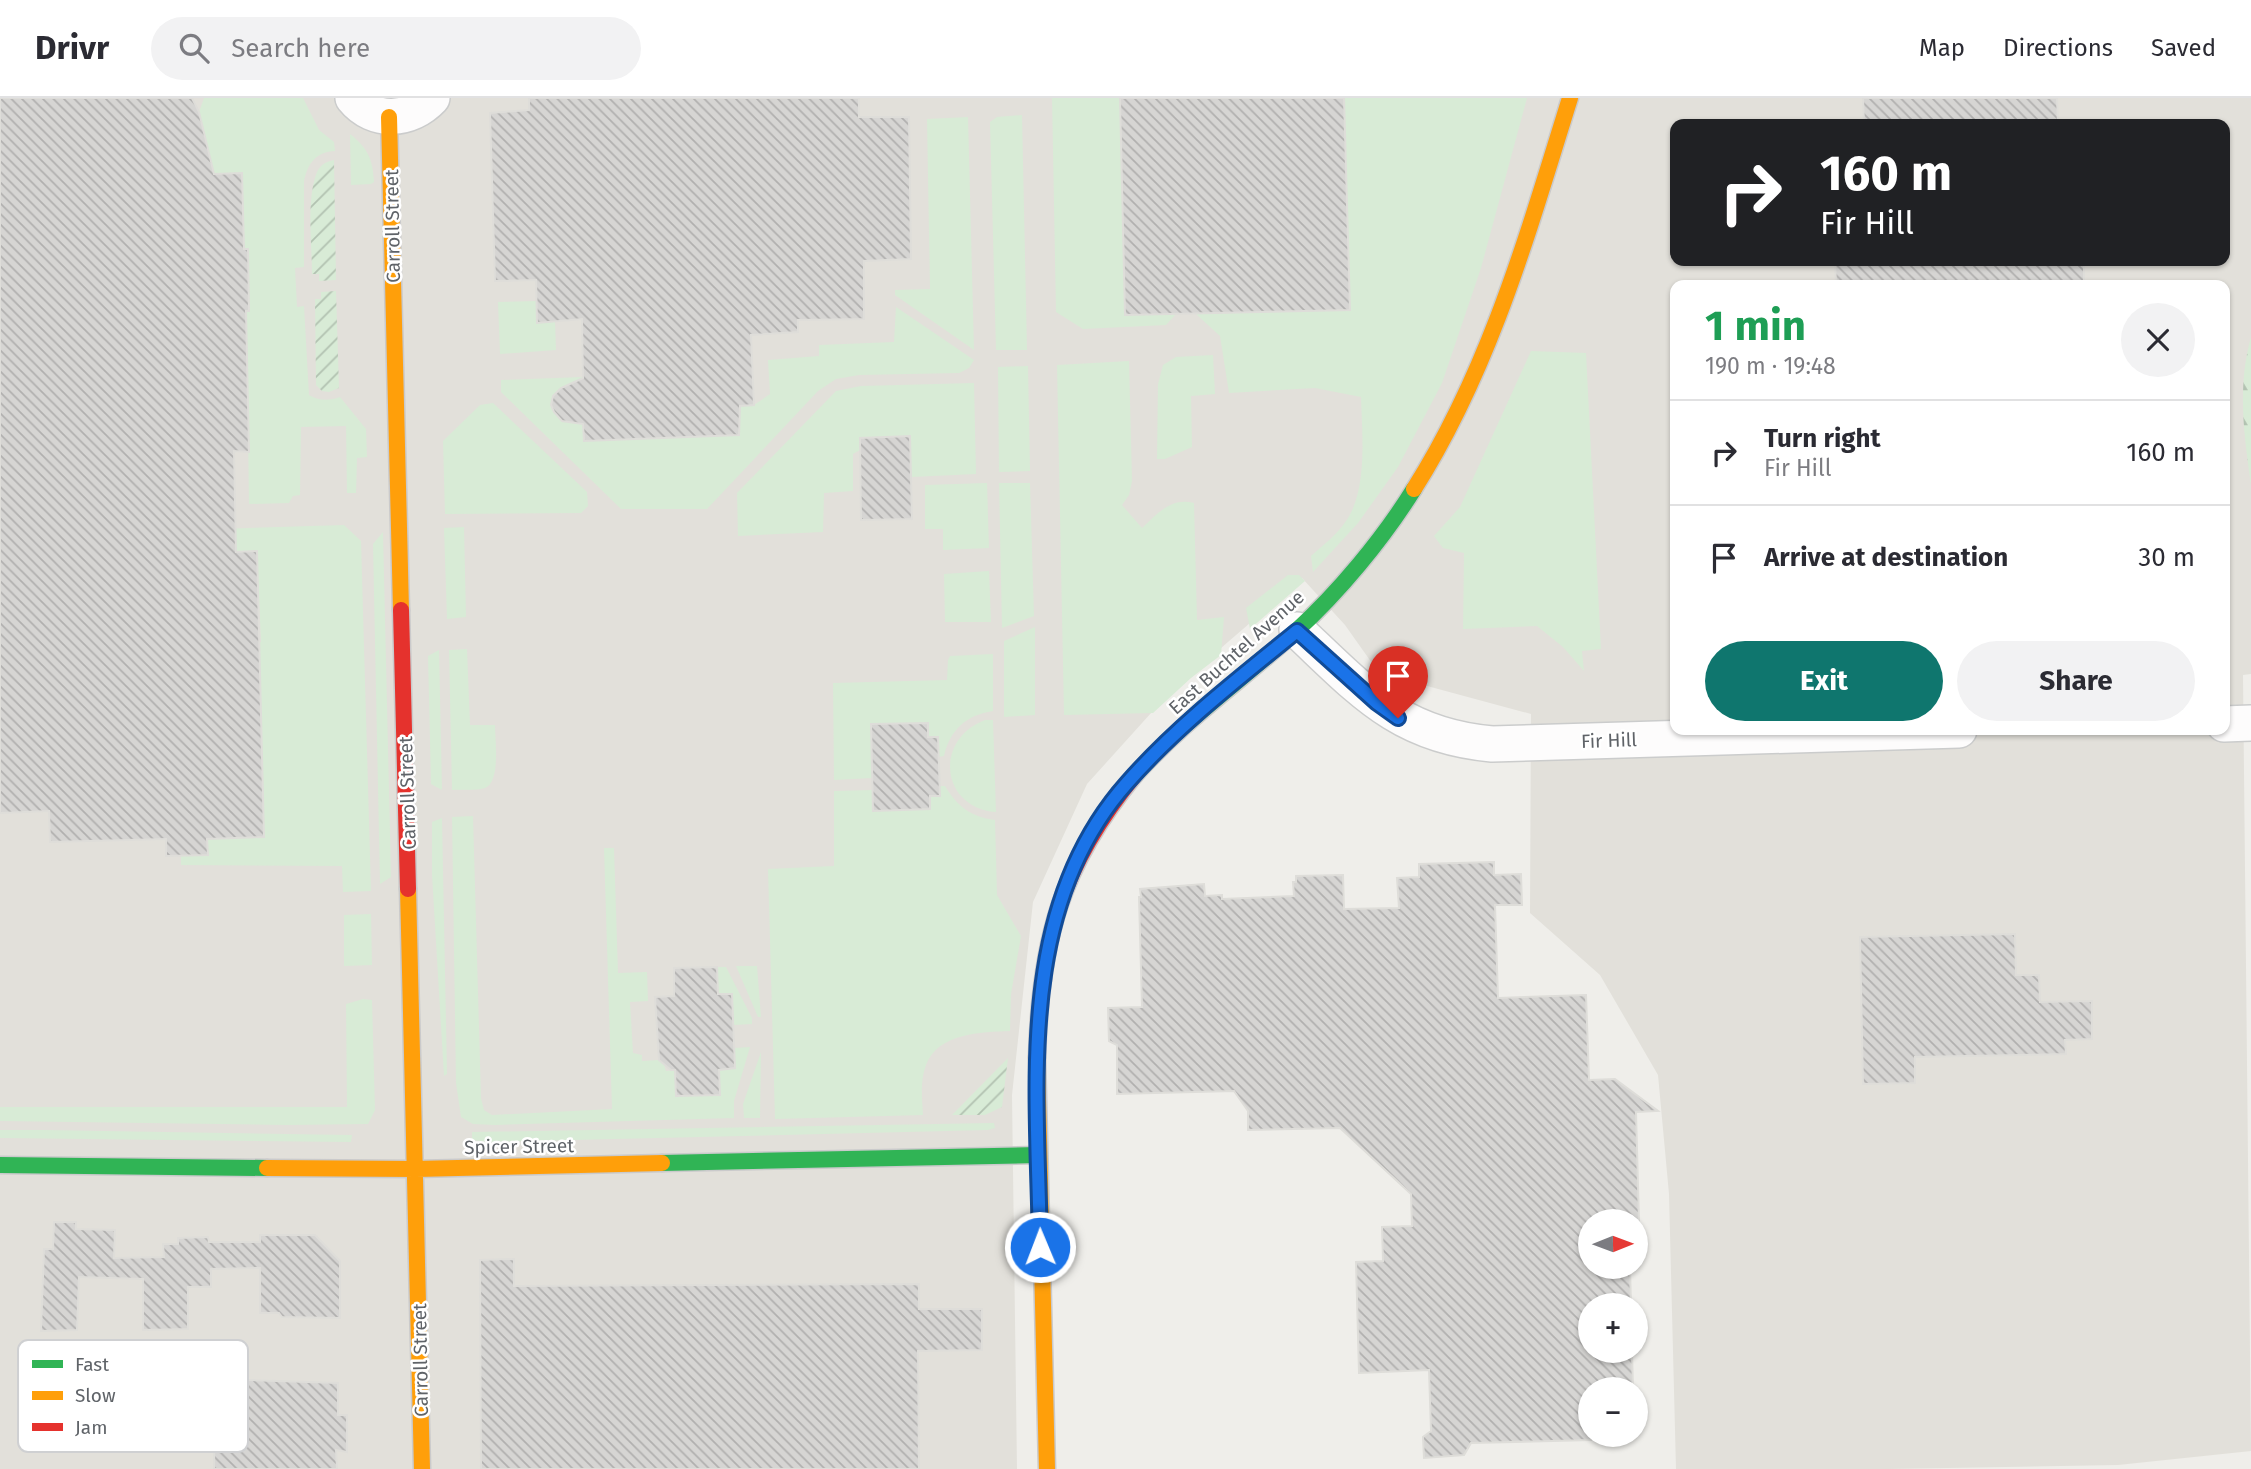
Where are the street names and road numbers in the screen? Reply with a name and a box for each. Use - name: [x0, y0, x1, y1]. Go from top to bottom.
- street label: Carroll Street: [380, 169, 405, 283]
- street label: East Buchtel Avenue: [1164, 586, 1309, 719]
- street label: Fir Hill: [1581, 728, 1638, 753]
- street label: Carroll Street: [394, 736, 421, 850]
- street label: Spicer Street: [464, 1134, 574, 1159]
- street label: Carroll Street: [408, 1303, 433, 1417]

